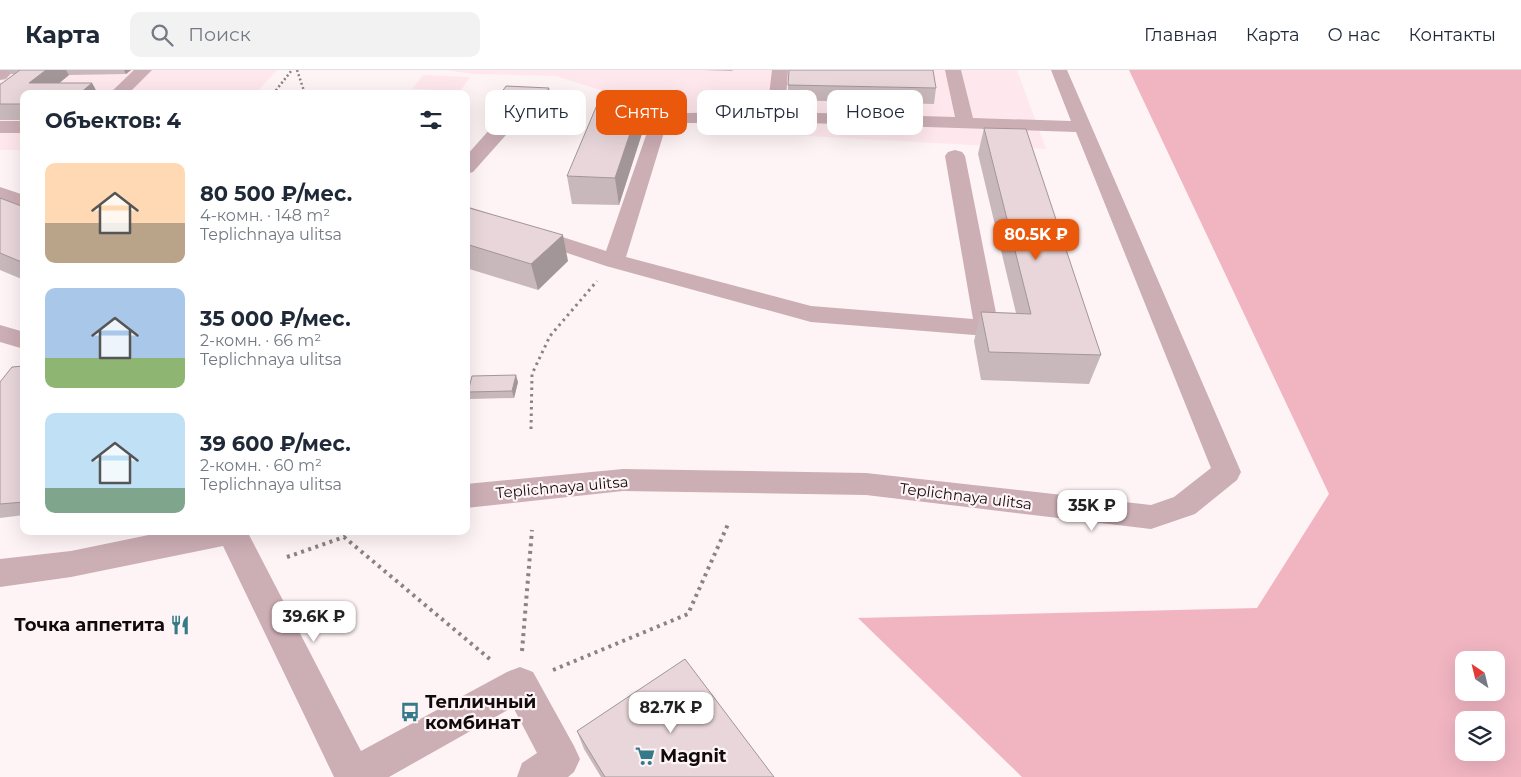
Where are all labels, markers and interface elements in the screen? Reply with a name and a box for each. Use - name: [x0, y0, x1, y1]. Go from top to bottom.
- search box: [130, 12, 480, 57]
- text: Карта: [25, 20, 100, 49]
- icon: search: [148, 21, 176, 49]
- text: Поиск: [188, 23, 251, 46]
- text: Главная: [1144, 24, 1218, 46]
- text: Карта: [1246, 24, 1300, 46]
- text: О нас: [1328, 24, 1380, 46]
- text: Контакты: [1408, 24, 1496, 46]
- chip: Купить: [485, 90, 586, 135]
- chip: Снять: [596, 90, 687, 135]
- chip: Фильтры: [697, 90, 817, 135]
- chip: Новое: [827, 90, 923, 135]
- icon: filters: [417, 106, 445, 134]
- text: Объектов: 4: [45, 108, 181, 133]
- text: 80 500 ₽/мес.: [200, 181, 352, 206]
- icon: home: [85, 183, 145, 243]
- text: 4-комн. · 148 m²: [200, 206, 330, 225]
- pin: 80.5K ₽: [990, 218, 1082, 261]
- text: Teplichnaya ulitsa: [200, 225, 342, 244]
- text: 80.5K ₽: [1004, 225, 1068, 244]
- text: 35 000 ₽/мес.: [200, 306, 351, 331]
- icon: home: [85, 308, 145, 368]
- text: 2-комн. · 66 m²: [200, 331, 321, 350]
- text: Teplichnaya ulitsa: [200, 350, 342, 369]
- text: 39 600 ₽/мес.: [200, 431, 351, 456]
- icon: home: [85, 433, 145, 493]
- text: 2-комн. · 60 m²: [200, 456, 322, 475]
- street label: Teplichnaya ulitsa: [495, 472, 629, 502]
- text: Teplichnaya ulitsa: [200, 475, 342, 494]
- street label: Teplichnaya ulitsa: [899, 478, 1033, 514]
- pin: 35K ₽: [1057, 490, 1127, 532]
- text: 35K ₽: [1068, 496, 1116, 515]
- pin: 39.6K ₽: [268, 600, 360, 643]
- text: 39.6K ₽: [283, 607, 345, 626]
- place label: Точка аппетита: [14, 614, 165, 636]
- restaurant icon: Точка аппетита: [169, 614, 191, 636]
- north arrow: [1455, 651, 1505, 701]
- map controls: [1455, 651, 1505, 761]
- place label: Тепличный комбинат: [425, 691, 536, 734]
- pin: 82.7K ₽: [625, 692, 717, 734]
- text: 82.7K ₽: [640, 698, 702, 717]
- bus stop icon: Тепличный комбинат: [399, 701, 421, 723]
- button: layers: [1455, 711, 1505, 761]
- supermarket icon: Magnit: [634, 745, 656, 767]
- place label: Magnit: [660, 745, 727, 767]

